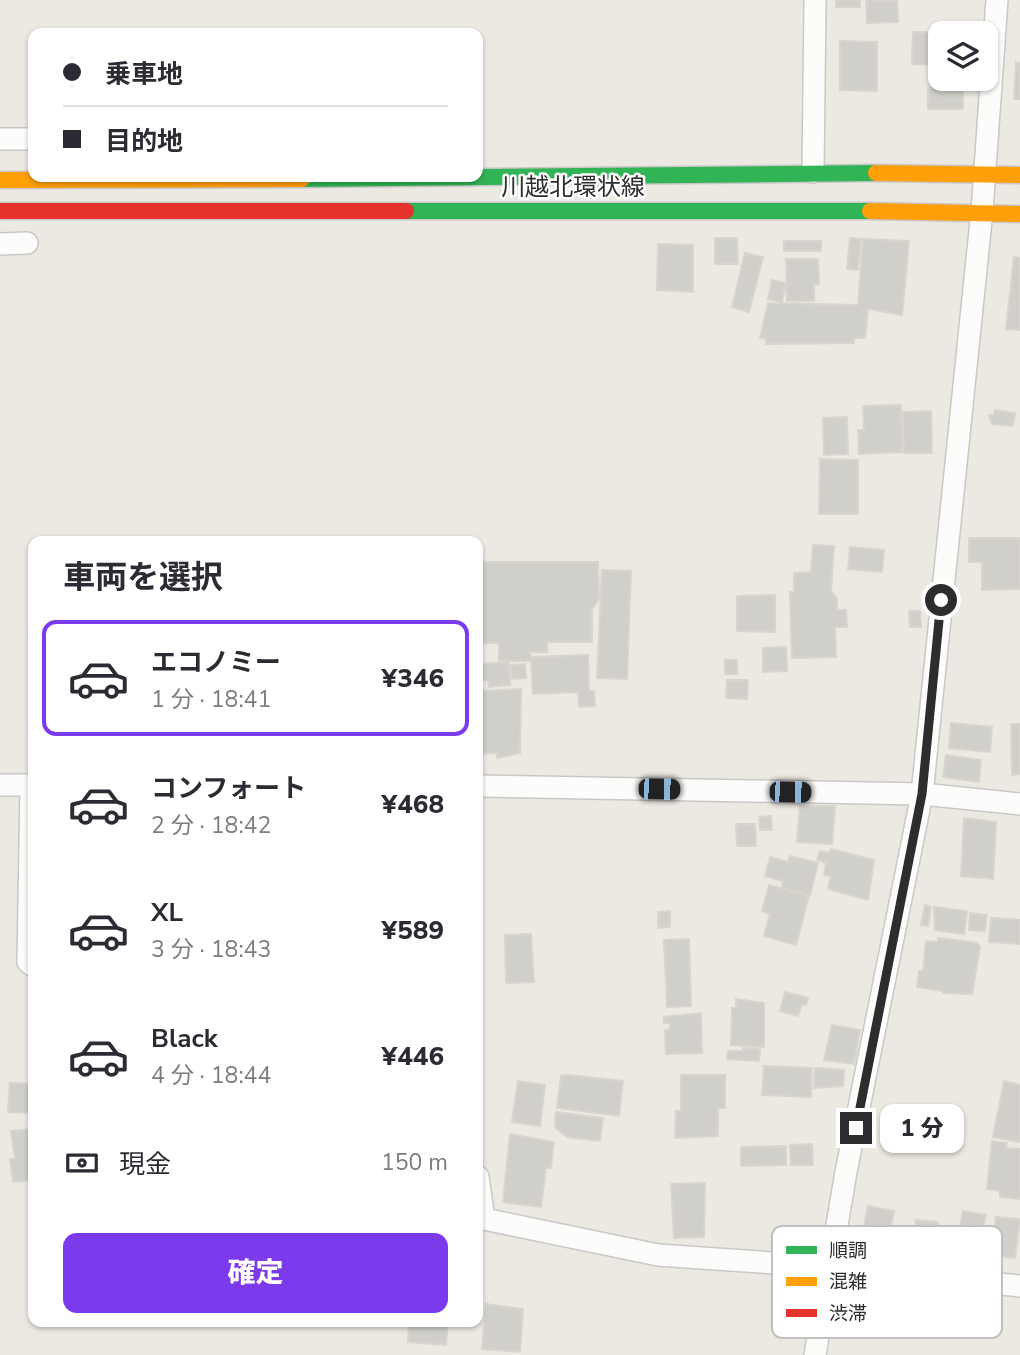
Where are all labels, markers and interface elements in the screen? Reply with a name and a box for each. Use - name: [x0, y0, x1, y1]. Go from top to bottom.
- map controls: [928, 21, 998, 91]
- button: layers: [928, 21, 998, 91]
- text: 乗車地: [105, 57, 183, 92]
- text: 目的地: [105, 124, 183, 159]
- street label: 川越北環状線: [501, 171, 645, 203]
- text: 車両を選択: [63, 556, 223, 599]
- route start: [925, 584, 957, 616]
- text: エコノミー: [151, 645, 281, 680]
- icon: car: [67, 647, 130, 710]
- text: ¥346: [382, 661, 444, 696]
- text: 1 分 · 18:41: [151, 684, 271, 715]
- text: コンフォート: [151, 771, 306, 806]
- icon: car: [67, 773, 130, 836]
- car: [638, 778, 681, 800]
- car: [769, 781, 812, 803]
- text: ¥468: [382, 787, 444, 822]
- text: 2 分 · 18:42: [151, 810, 271, 841]
- text: XL: [151, 895, 183, 930]
- icon: car: [67, 899, 130, 962]
- text: ¥589: [382, 913, 444, 948]
- text: 3 分 · 18:43: [151, 934, 271, 965]
- text: Black: [151, 1021, 218, 1056]
- icon: car: [67, 1025, 130, 1088]
- text: ¥446: [382, 1039, 444, 1074]
- text: 4 分 · 18:44: [151, 1060, 271, 1091]
- callout: 1 分: [880, 1104, 964, 1152]
- route end: [840, 1112, 872, 1144]
- text: 1 分: [900, 1113, 944, 1144]
- icon: cash: [63, 1144, 101, 1182]
- text: 現金: [119, 1147, 171, 1182]
- text: 150 m: [381, 1147, 448, 1178]
- legend: [772, 1226, 1002, 1338]
- button: 確定: [63, 1233, 448, 1313]
- text: 順調: [829, 1238, 867, 1264]
- text: 混雑: [829, 1269, 867, 1295]
- text: 渋滞: [829, 1301, 867, 1327]

